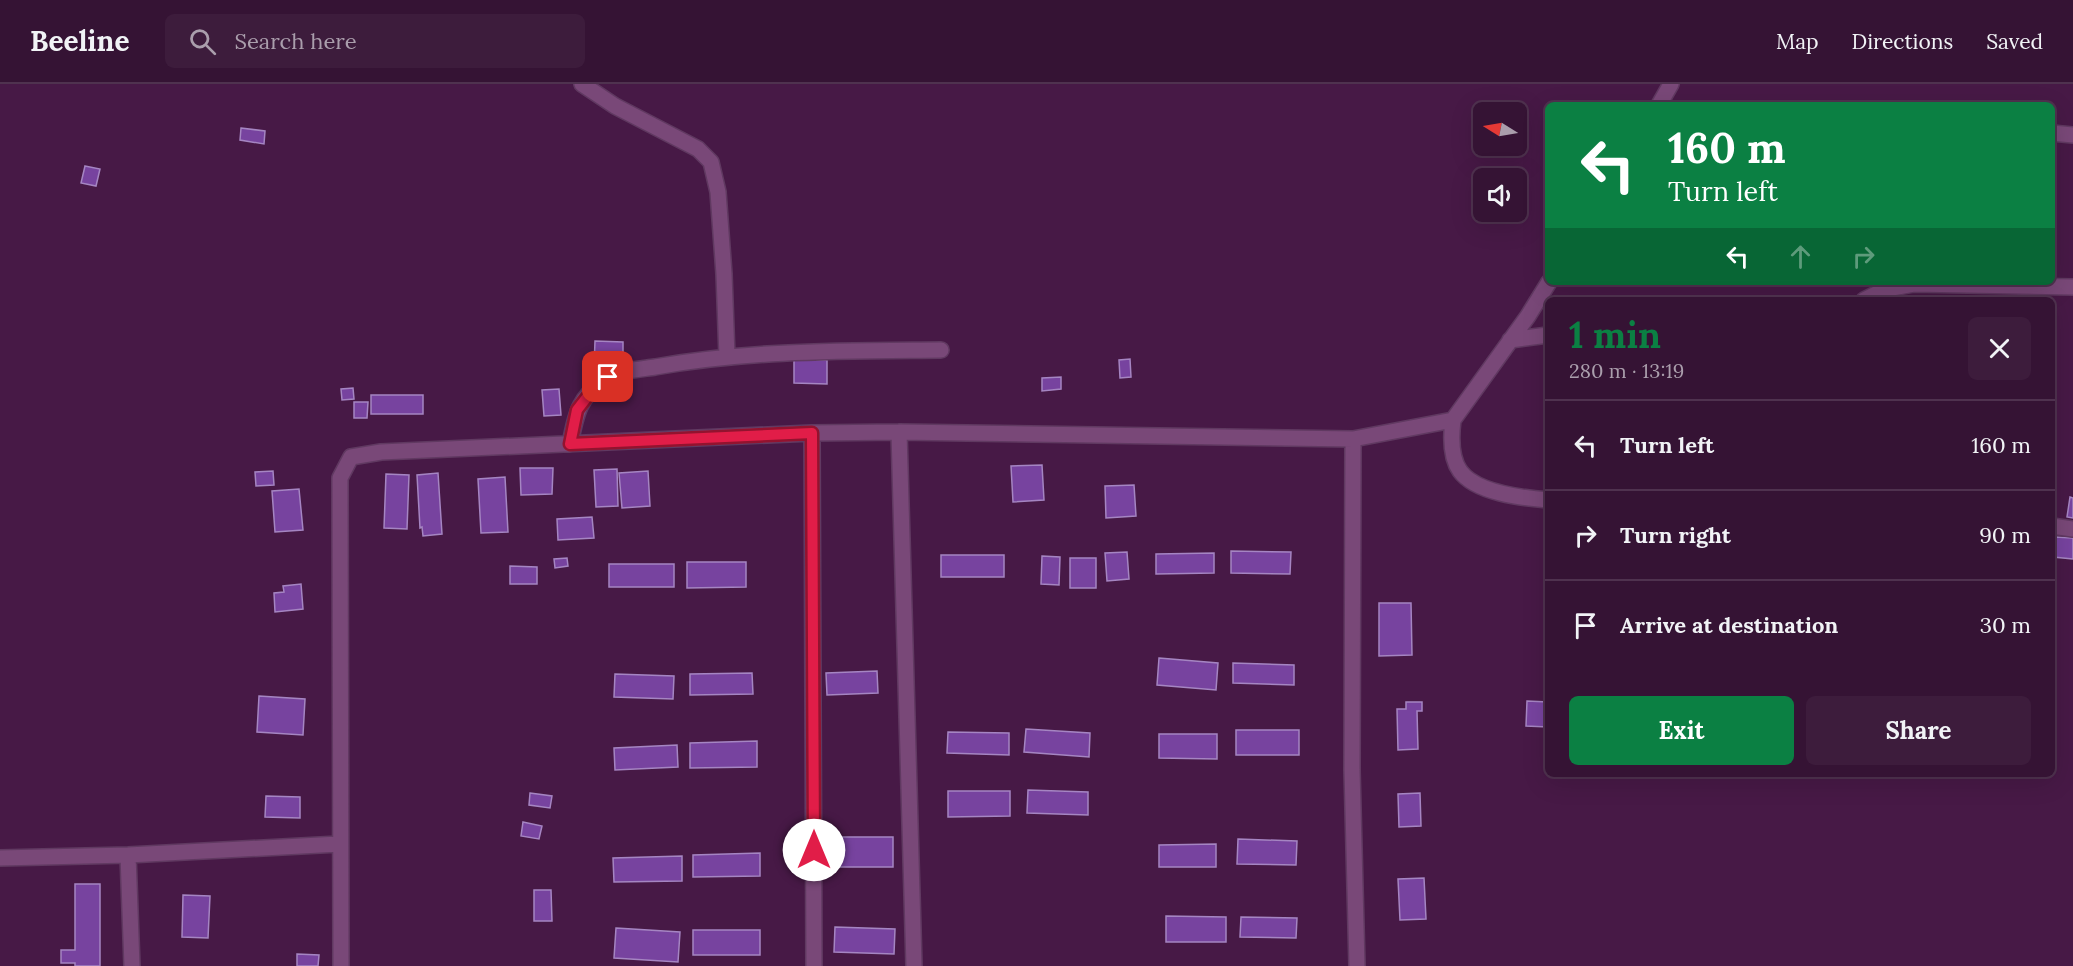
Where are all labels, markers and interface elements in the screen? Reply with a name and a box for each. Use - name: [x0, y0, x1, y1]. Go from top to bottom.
- search box: [165, 14, 585, 68]
- text: Beeline: [30, 23, 129, 59]
- icon: search: [186, 25, 219, 58]
- text: Search here: [234, 27, 357, 55]
- text: Map: [1776, 28, 1819, 55]
- text: Directions: [1852, 28, 1953, 55]
- text: Saved: [1986, 28, 2043, 55]
- north arrow: [1473, 102, 1527, 156]
- map controls: [1473, 102, 1527, 222]
- text: 160 m: [1668, 121, 1786, 175]
- icon: left: [1569, 126, 1647, 204]
- button: sound: [1473, 168, 1527, 222]
- text: Turn left: [1668, 174, 1778, 208]
- icon: left: [1721, 240, 1754, 273]
- icon: ahead: [1784, 240, 1817, 273]
- icon: right: [1847, 240, 1880, 273]
- text: 1 min: [1569, 312, 1661, 358]
- button: close: [1968, 317, 2031, 380]
- pin: [582, 351, 633, 402]
- text: 280 m · 13:19: [1569, 358, 1684, 383]
- icon: arrive: [591, 360, 624, 393]
- icon: left: [1569, 429, 1602, 462]
- text: Turn left: [1620, 431, 1714, 459]
- text: 160 m: [1971, 431, 2031, 459]
- icon: right: [1569, 519, 1602, 552]
- text: Turn right: [1620, 521, 1731, 549]
- text: 90 m: [1979, 521, 2031, 549]
- icon: arrive: [1569, 609, 1602, 642]
- text: Arrive at destination: [1620, 611, 1838, 639]
- text: 30 m: [1980, 611, 2031, 639]
- button: Exit: [1569, 696, 1794, 765]
- button: Share: [1806, 696, 2031, 765]
- position arrow: [782, 818, 846, 882]

